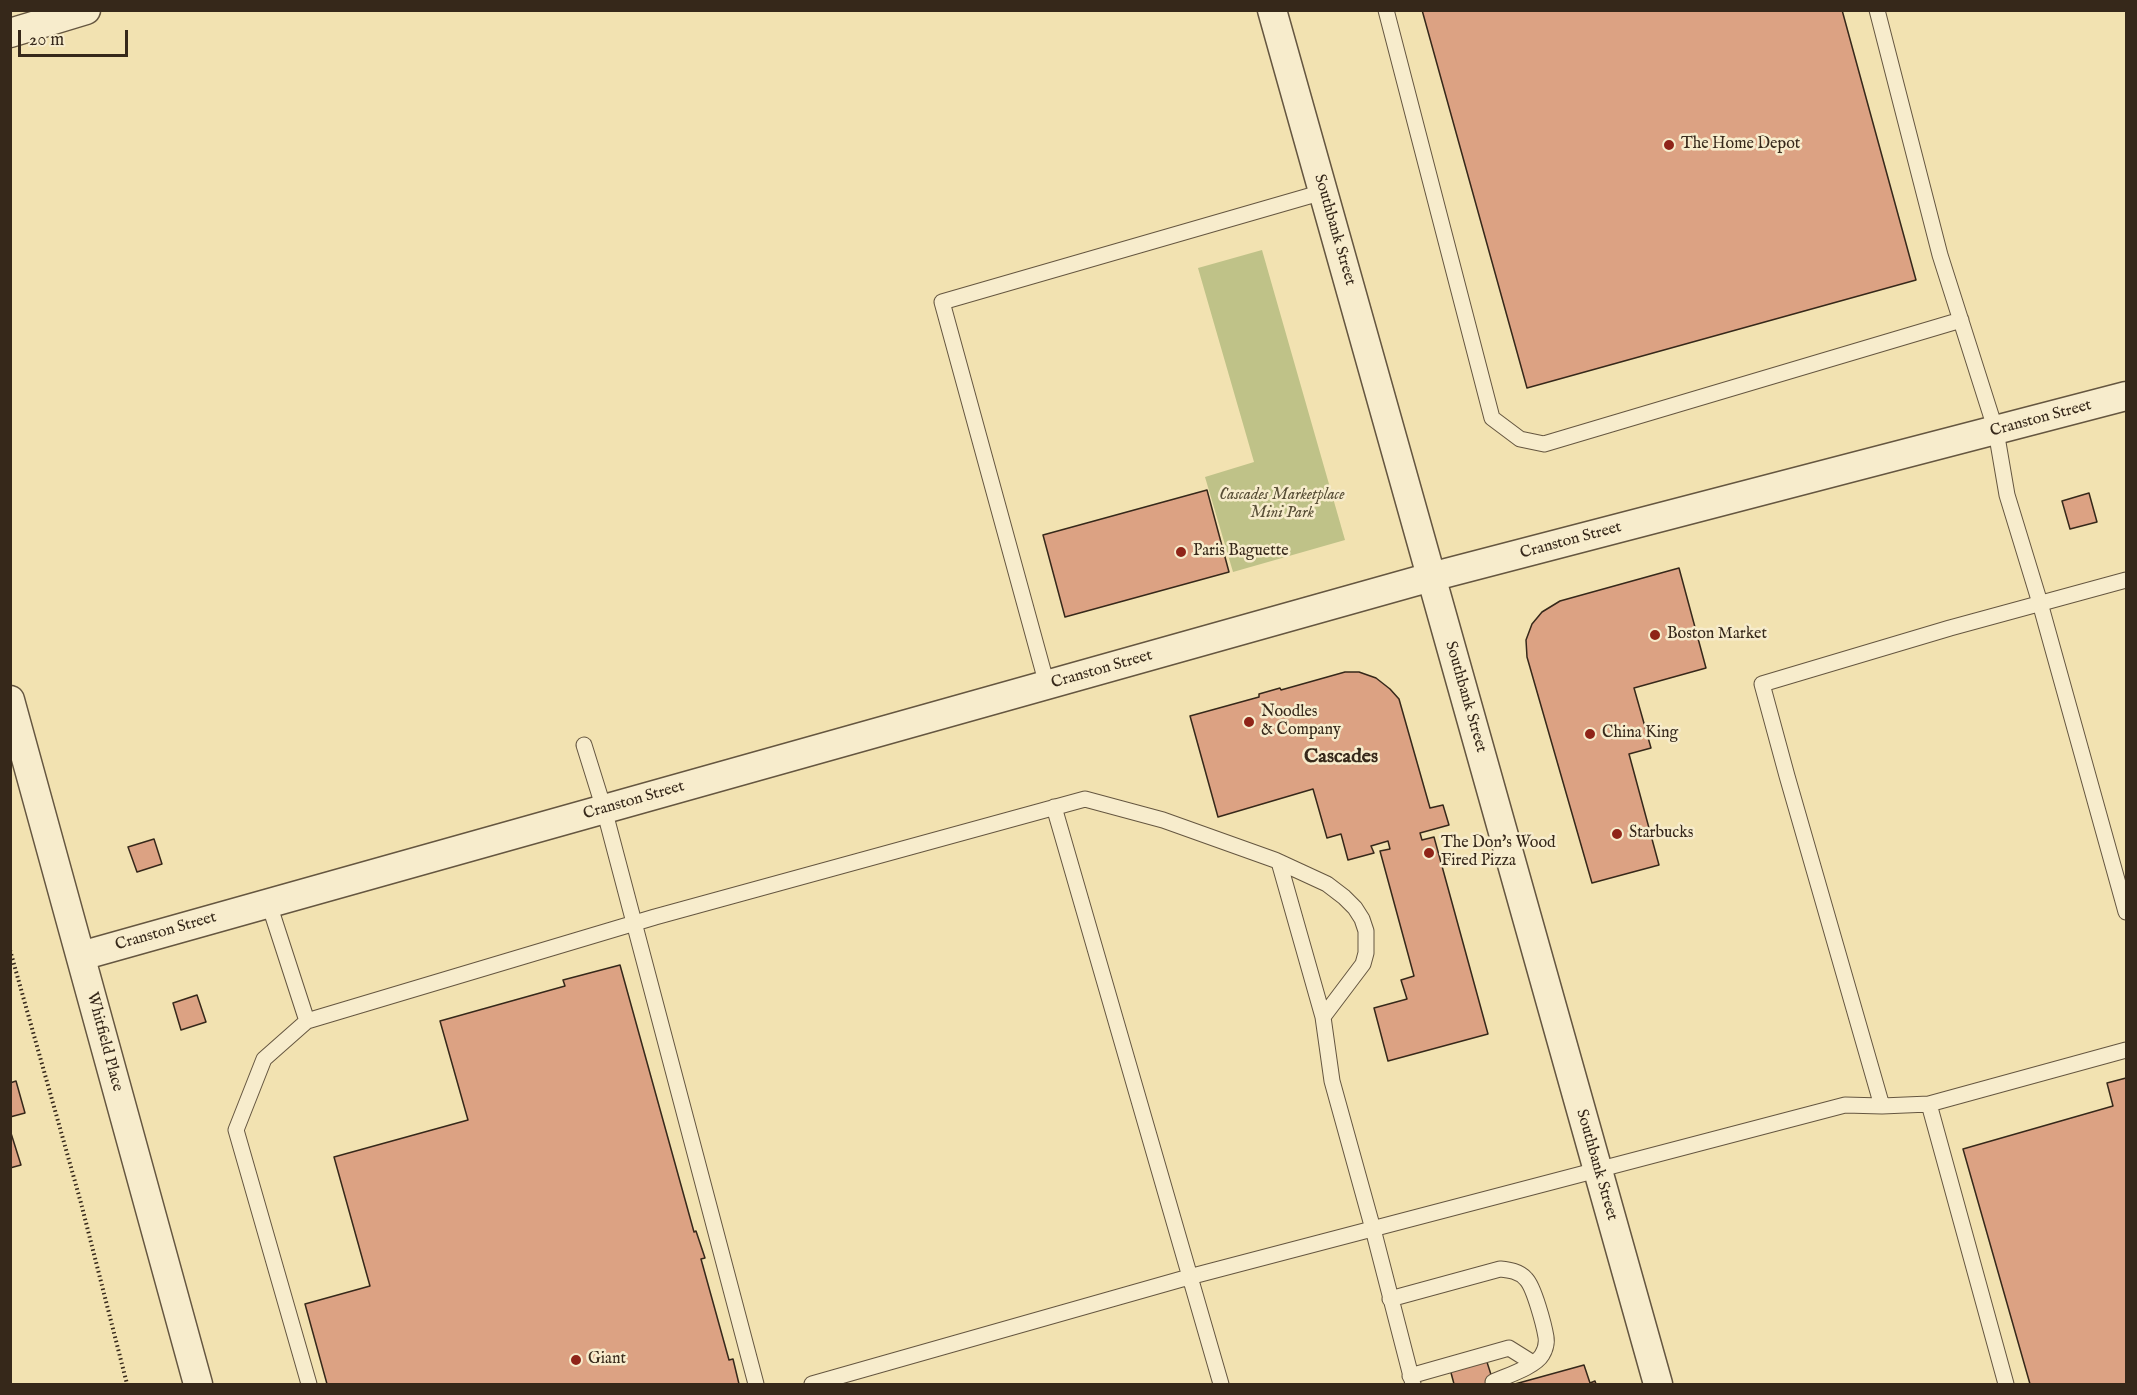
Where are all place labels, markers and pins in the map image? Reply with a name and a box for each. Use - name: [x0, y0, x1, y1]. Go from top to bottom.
- place label: The Home Depot: [1681, 135, 1800, 155]
- marker: The Home Depot: [1662, 138, 1676, 152]
- place label: Paris Baguette: [1193, 542, 1288, 562]
- marker: Paris Baguette: [1174, 545, 1188, 559]
- place label: Boston Market: [1667, 625, 1767, 645]
- marker: Boston Market: [1648, 628, 1662, 642]
- place label: Noodles & Company: [1261, 703, 1341, 741]
- marker: Noodles & Company: [1242, 715, 1256, 729]
- place label: China King: [1602, 724, 1678, 744]
- marker: China King: [1583, 727, 1597, 741]
- place label: Starbucks: [1629, 824, 1693, 844]
- marker: Starbucks: [1610, 827, 1624, 841]
- place label: The Don's Wood Fired Pizza: [1441, 834, 1556, 872]
- marker: The Don's Wood Fired Pizza: [1422, 846, 1436, 860]
- place label: Giant: [588, 1350, 626, 1370]
- marker: Giant: [569, 1353, 583, 1367]

